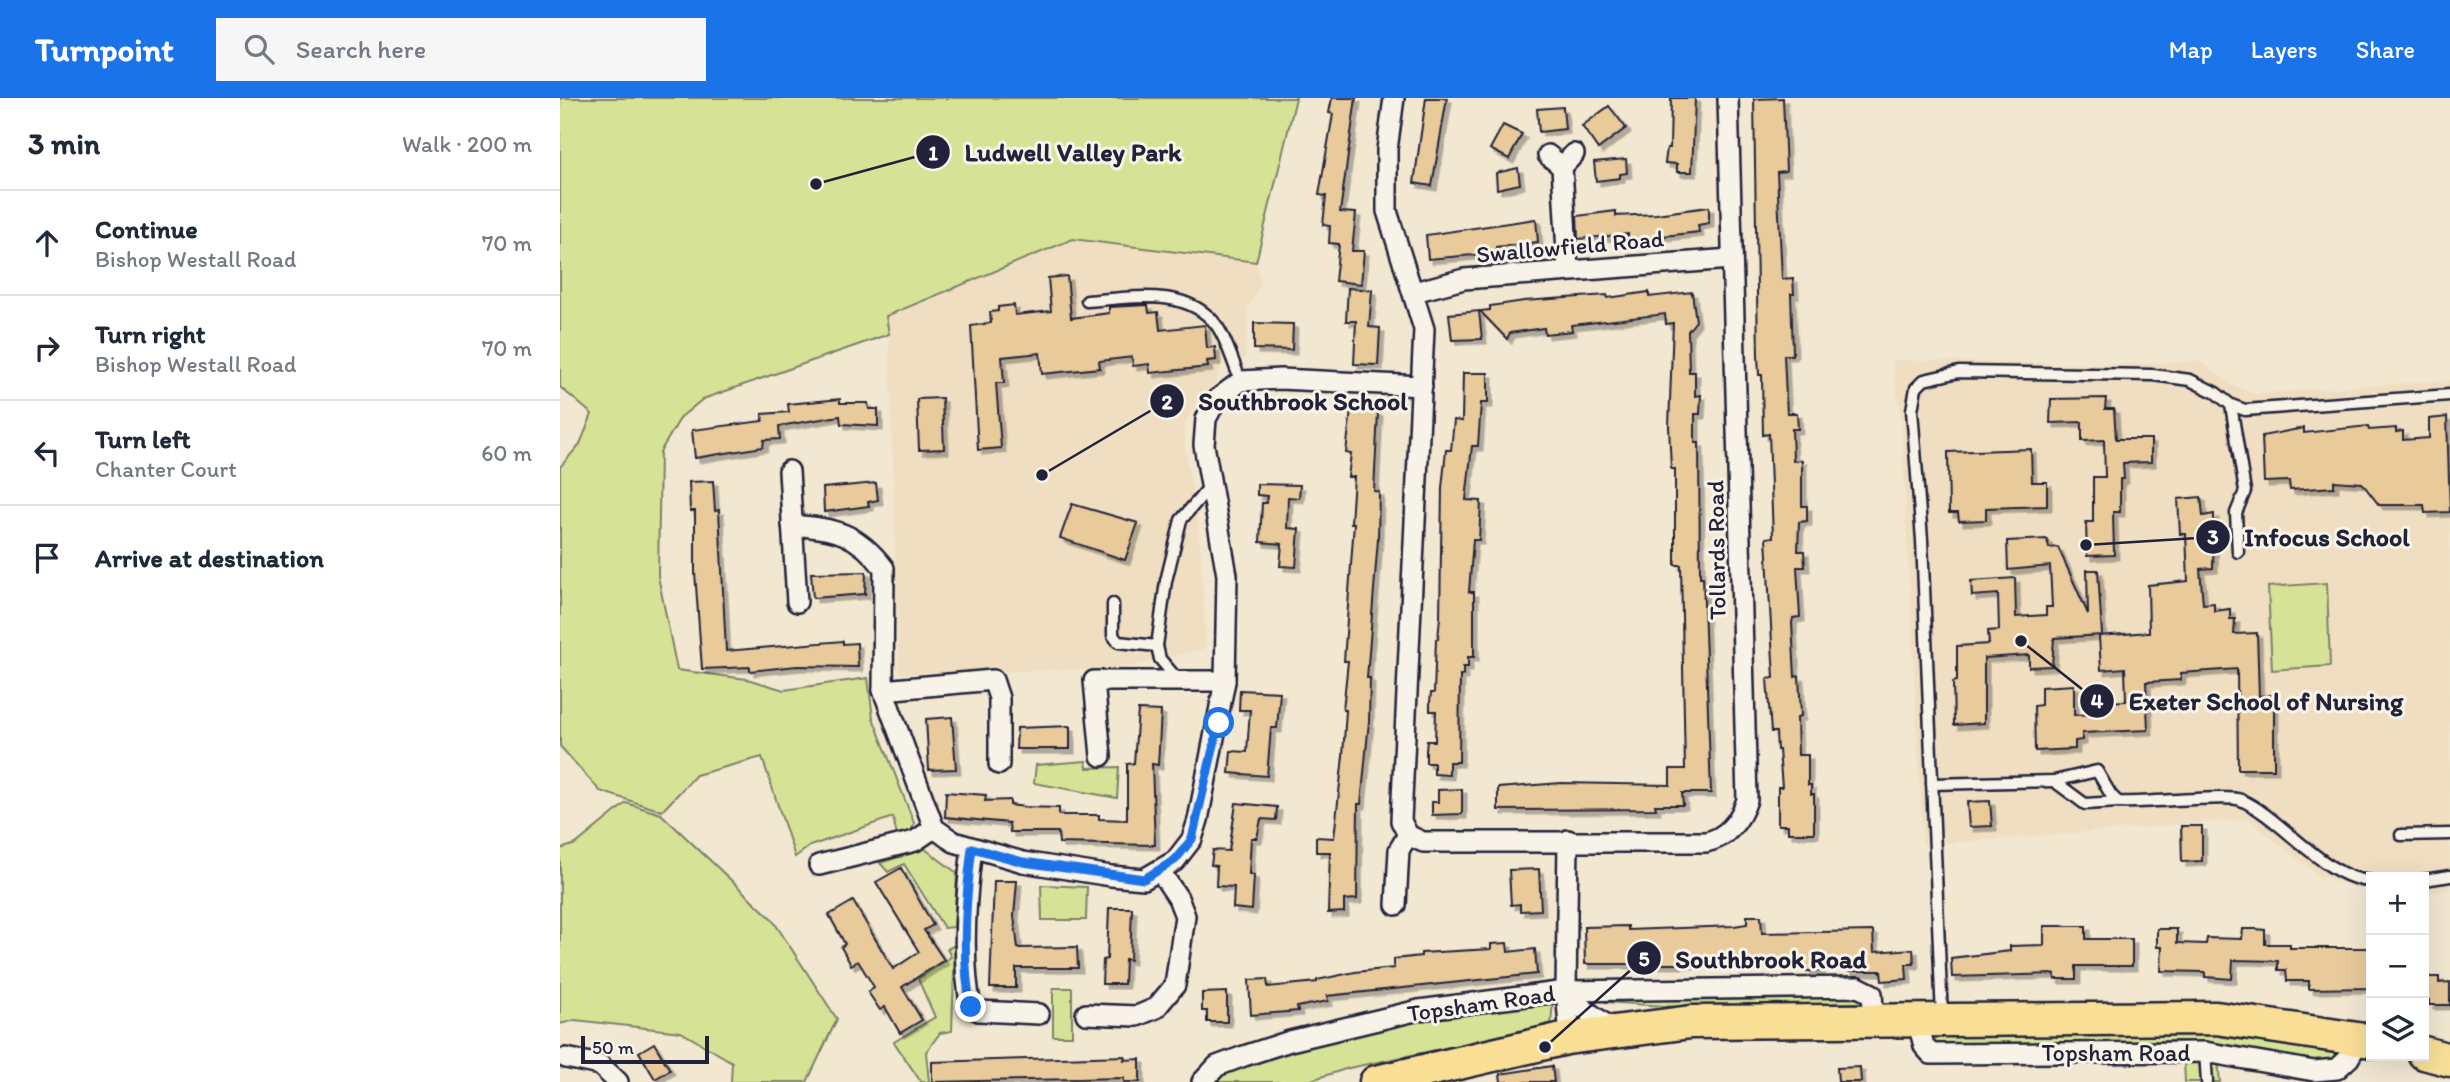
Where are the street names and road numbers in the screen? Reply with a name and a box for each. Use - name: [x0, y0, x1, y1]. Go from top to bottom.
- street label: Swallowfield Road: [1475, 223, 1665, 269]
- street label: Tollards Road: [1700, 480, 1732, 620]
- street label: Topsham Road: [1405, 978, 1557, 1028]
- street label: Topsham Road: [2042, 1038, 2191, 1067]

